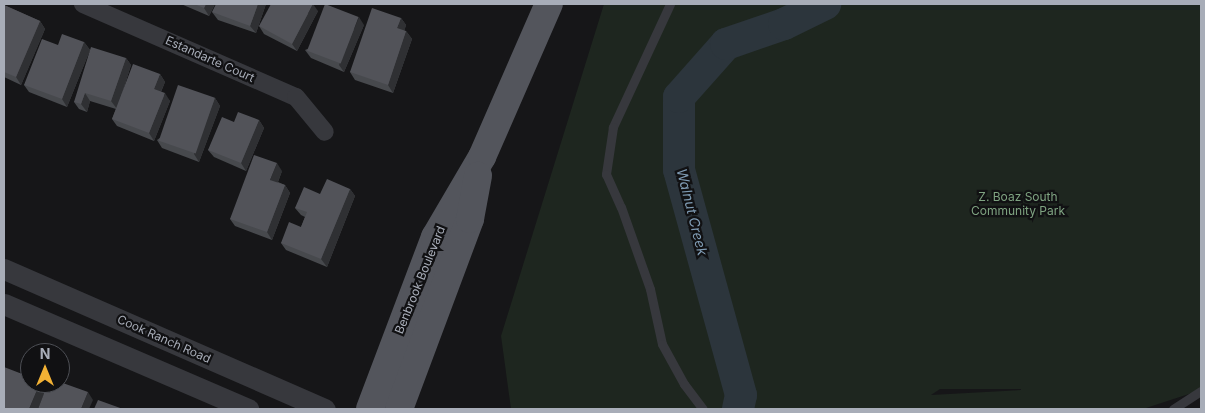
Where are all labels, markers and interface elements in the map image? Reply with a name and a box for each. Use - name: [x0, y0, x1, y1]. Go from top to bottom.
- street label: Estandarte Court: [163, 33, 257, 85]
- water label: Walnut Creek: [673, 167, 711, 257]
- park label: Z. Boaz South Community Park: [971, 190, 1065, 218]
- street label: Benbrook Boulevard: [392, 224, 448, 336]
- street label: Cook Ranch Road: [115, 312, 213, 366]
- north arrow: [20, 343, 70, 393]
- text: N: [40, 345, 50, 362]

